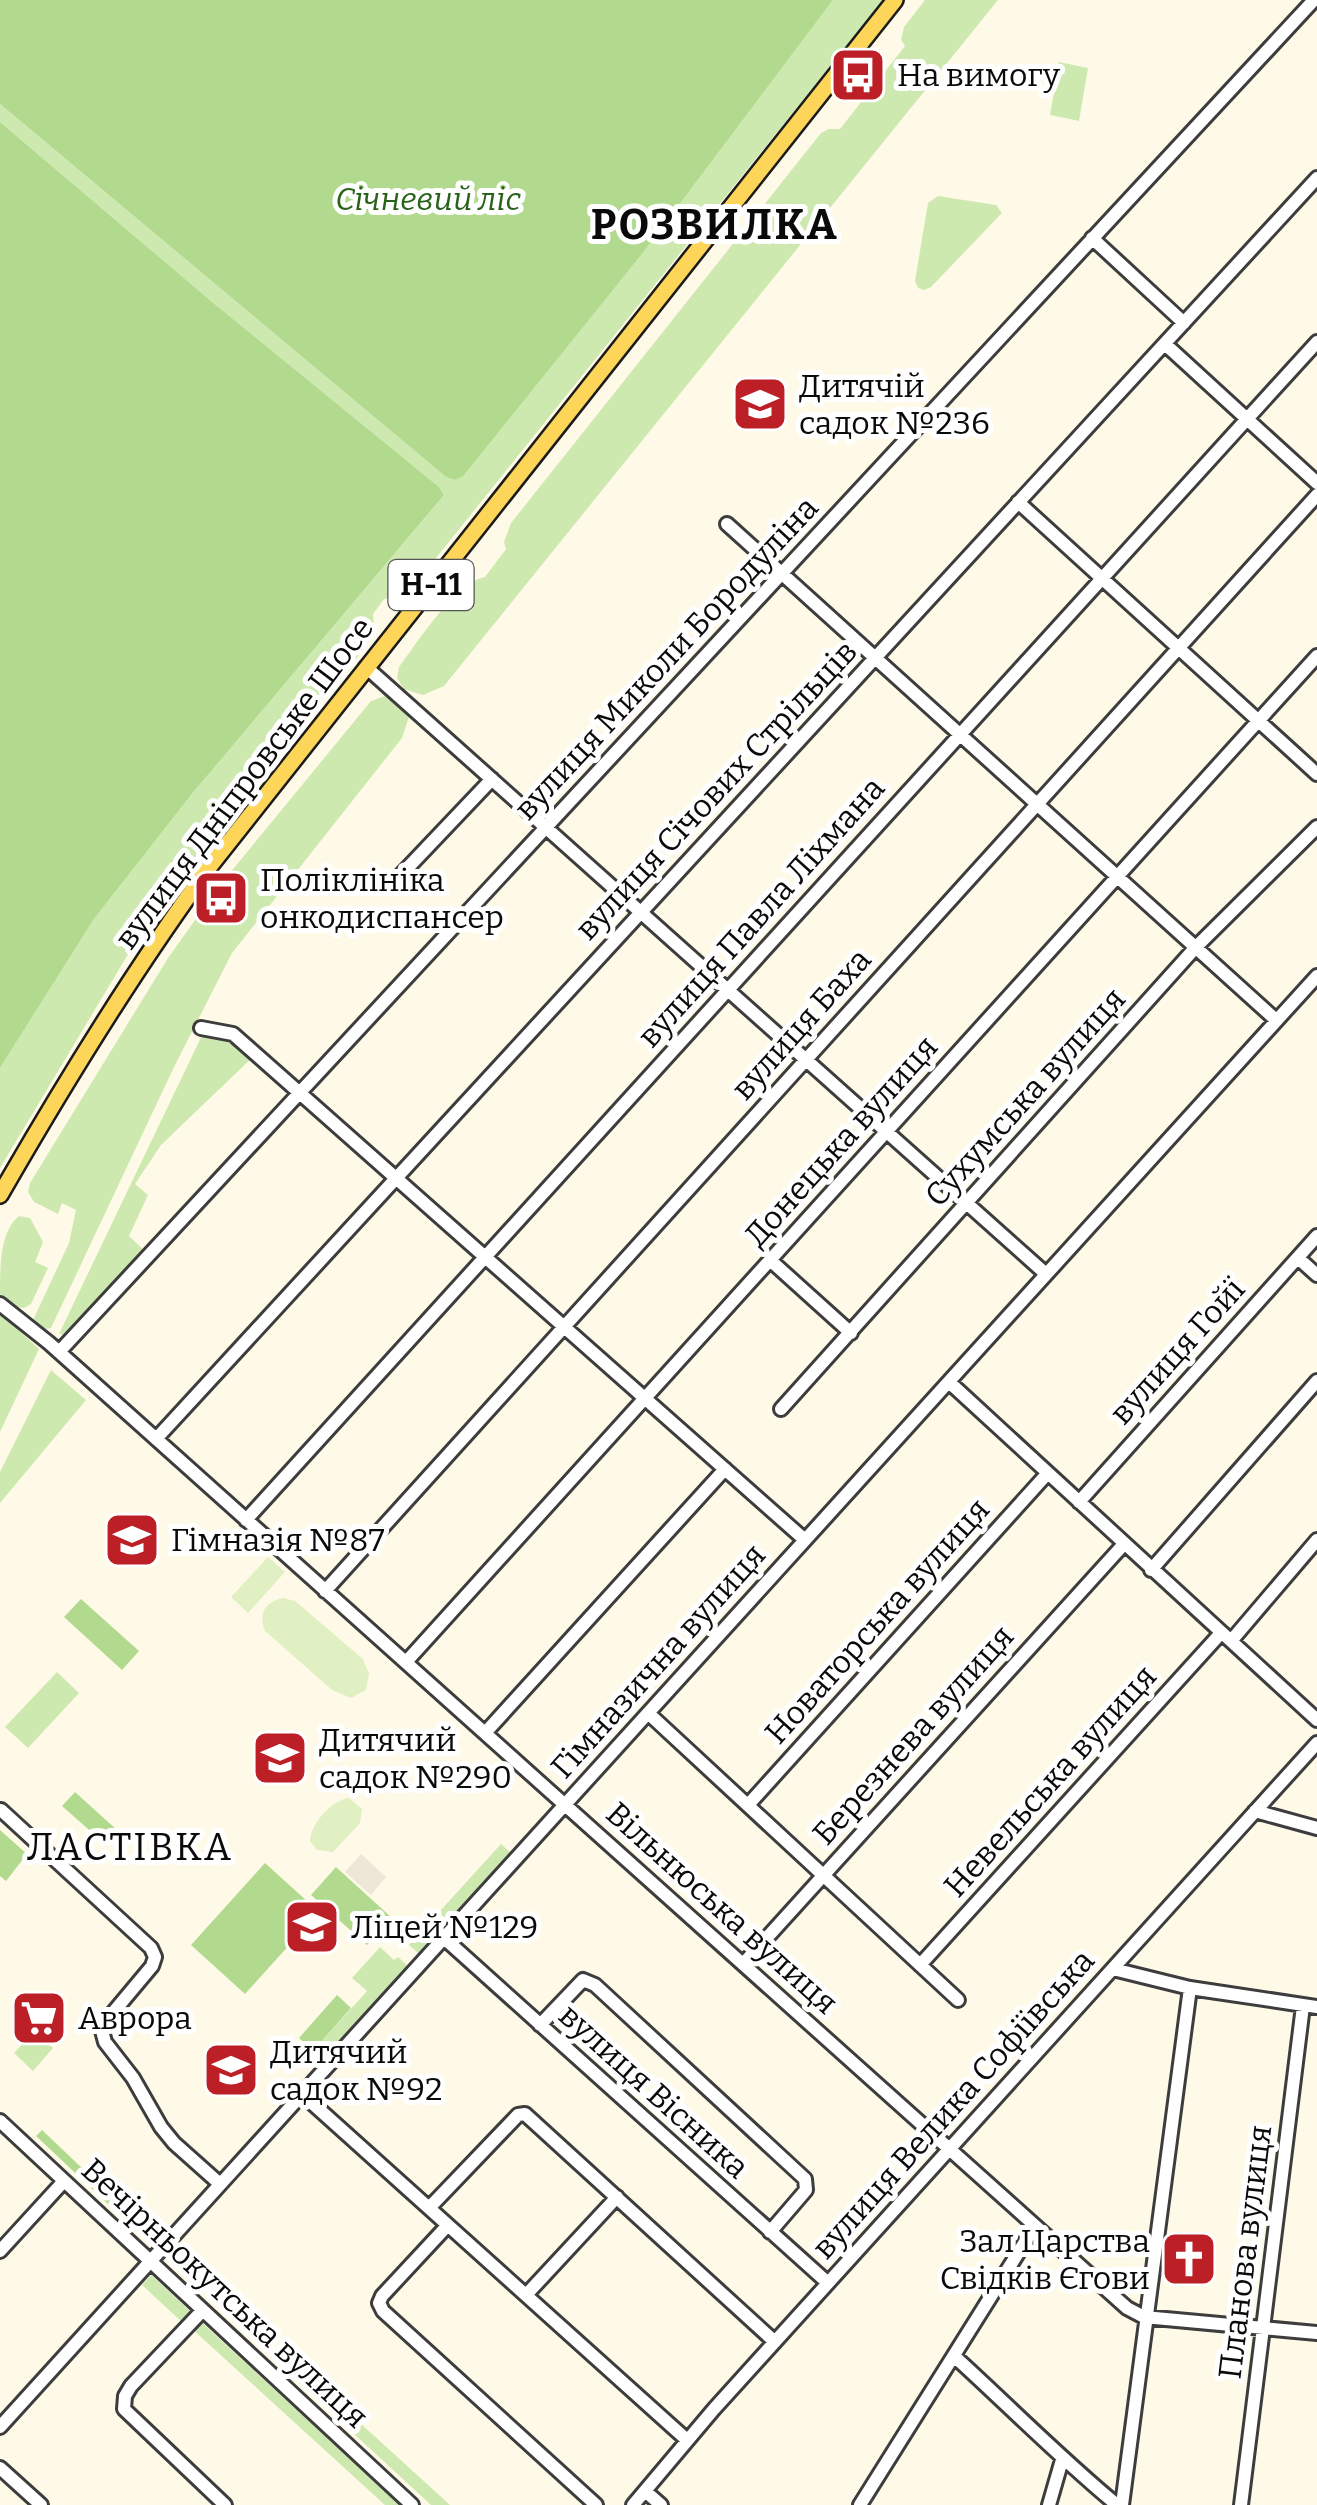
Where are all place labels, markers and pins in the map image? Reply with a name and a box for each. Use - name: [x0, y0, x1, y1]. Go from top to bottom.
- bus stop icon: На вимогу: [828, 45, 888, 105]
- place label: На вимогу: [897, 56, 1061, 94]
- place label: Дитячій садок №236: [799, 367, 990, 442]
- school or university icon: Дитячій садок №236: [730, 374, 790, 434]
- place label: Поліклініка онкодиспансер: [260, 861, 504, 936]
- bus stop icon: Поліклініка онкодиспансер: [191, 868, 251, 928]
- school or university icon: Гімназія №87: [102, 1510, 162, 1570]
- place label: Гімназія №87: [171, 1521, 385, 1559]
- place label: Дитячий садок №290: [319, 1721, 512, 1796]
- school or university icon: Дитячий садок №290: [250, 1728, 310, 1788]
- school or university icon: Ліцей №129: [282, 1897, 342, 1957]
- place label: Ліцей №129: [351, 1908, 538, 1946]
- supermarket icon: Аврора: [9, 1988, 69, 2048]
- place label: Аврора: [78, 1999, 192, 2037]
- place label: Дитячий садок №92: [270, 2033, 443, 2108]
- school or university icon: Дитячий садок №92: [201, 2040, 261, 2100]
- place label: Зал Царства Свідків Єгови: [940, 2222, 1150, 2297]
- church icon: Зал Царства Свідків Єгови: [1159, 2229, 1219, 2289]

